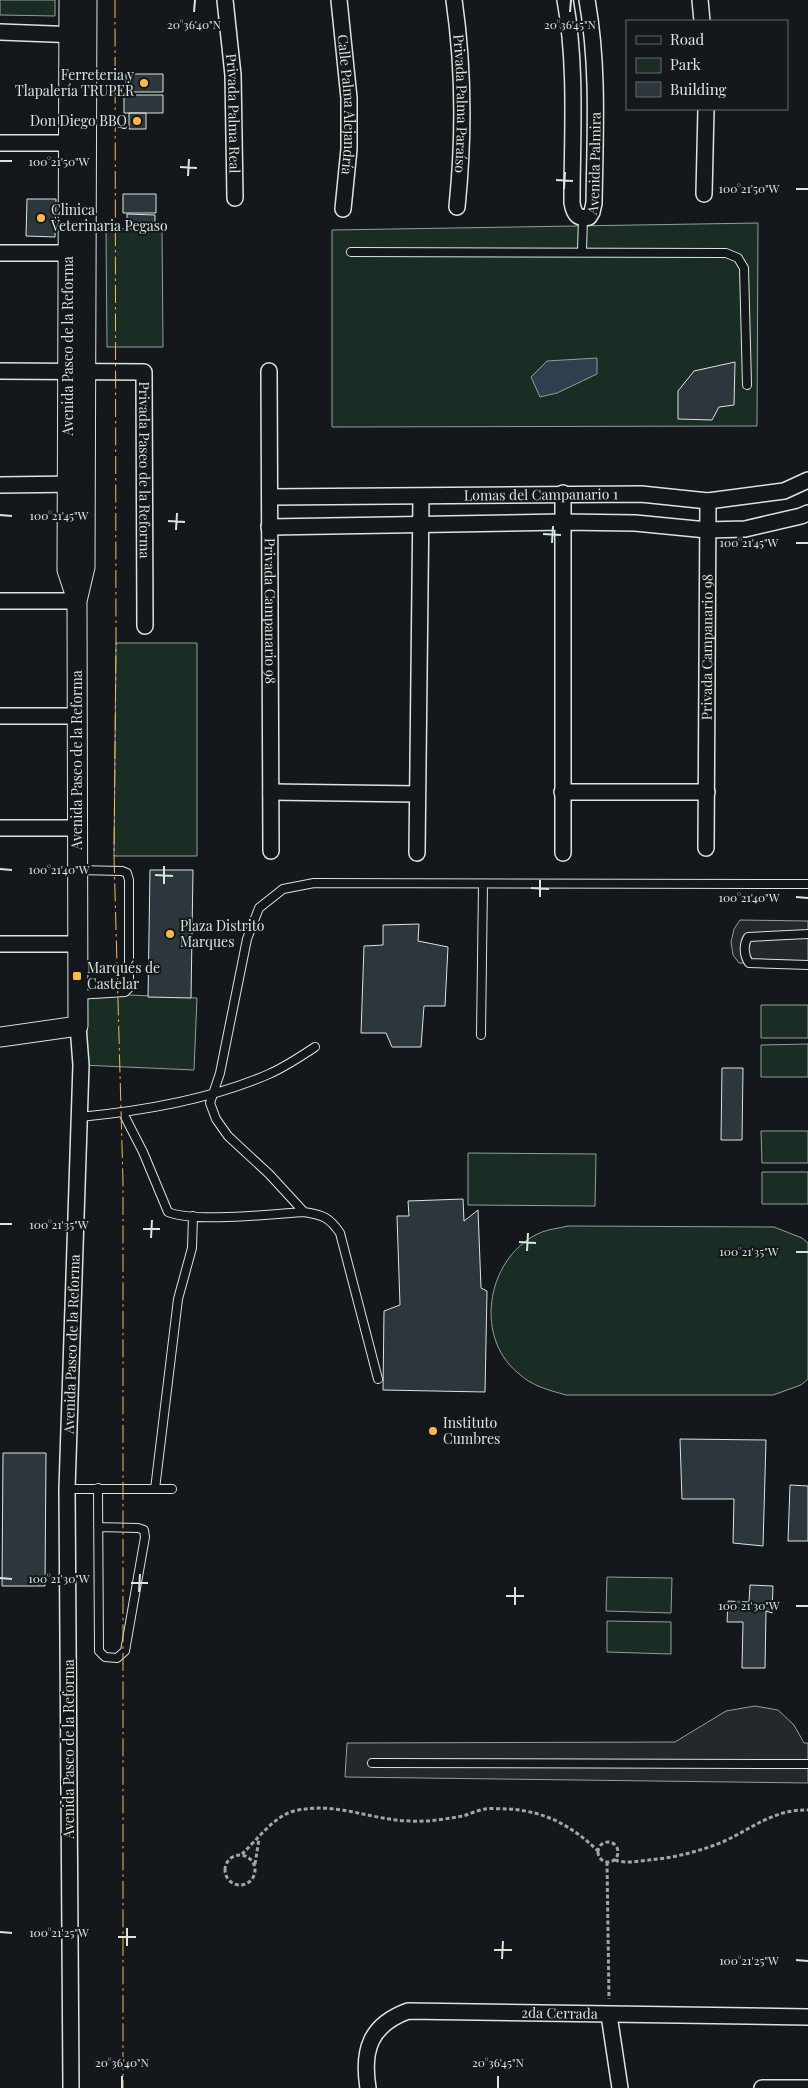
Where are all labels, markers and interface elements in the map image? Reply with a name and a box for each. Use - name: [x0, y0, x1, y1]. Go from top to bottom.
- text: 20°36'40"N: [167, 16, 222, 32]
- text: 20°36'45"N: [544, 16, 597, 32]
- legend: [626, 20, 788, 110]
- text: Road: [670, 29, 704, 49]
- street label: Calle Palma Alejandría: [334, 33, 359, 176]
- street label: Privada Palma Paraíso: [449, 33, 472, 174]
- street label: Privada Palma Real: [222, 53, 245, 174]
- text: Park: [670, 54, 702, 74]
- place label: Ferreteria y Tlapalería TRUPER: [15, 65, 135, 100]
- marker: Ferreteria y Tlapalería TRUPER: [138, 77, 150, 89]
- text: Building: [670, 79, 727, 99]
- place label: Don Diego BBQ: [30, 111, 128, 130]
- street label: Avenida Palmira: [582, 112, 604, 217]
- marker: Don Diego BBQ: [131, 115, 143, 127]
- text: 100°21'50"W: [29, 153, 90, 169]
- text: 100°21'50"W: [719, 180, 780, 196]
- place label: Clinica Veterinaria Pegaso: [50, 200, 168, 235]
- marker: Clinica Veterinaria Pegaso: [35, 212, 47, 224]
- street label: Avenida Paseo de la Reforma: [58, 256, 77, 437]
- street label: Privada Paseo de la Reforma: [135, 381, 155, 559]
- street label: Lomas del Campanario 1: [464, 484, 618, 504]
- text: 100°21'45"W: [30, 507, 89, 523]
- text: 100°21'45"W: [720, 534, 779, 550]
- street label: Privada Campanario 98: [261, 538, 280, 684]
- street label: Privada Campanario 98: [697, 574, 717, 720]
- street label: Avenida Paseo de la Reforma: [67, 670, 86, 851]
- text: 100°21'40"W: [28, 861, 90, 877]
- text: 100°21'40"W: [718, 889, 780, 905]
- place label: Plaza Distrito Marques: [180, 916, 265, 951]
- marker: Plaza Distrito Marques: [164, 928, 176, 940]
- place label: Marqués de Castelar: [87, 958, 160, 993]
- marker: Marqués de Castelar: [71, 970, 83, 982]
- text: 100°21'35"W: [29, 1216, 89, 1232]
- text: 100°21'35"W: [719, 1243, 779, 1259]
- street label: Avenida Paseo de la Reforma: [59, 1254, 84, 1435]
- place label: Instituto Cumbres: [443, 1413, 500, 1448]
- marker: Instituto Cumbres: [427, 1425, 439, 1437]
- text: 100°21'30"W: [28, 1570, 90, 1586]
- text: 100°21'30"W: [718, 1597, 780, 1613]
- street label: Avenida Paseo de la Reforma: [59, 1659, 78, 1840]
- text: 100°21'25"W: [29, 1924, 89, 1940]
- text: 100°21'25"W: [719, 1952, 779, 1968]
- street label: 2da Cerrada: [521, 2003, 598, 2023]
- text: 20°36'40"N: [95, 2054, 150, 2070]
- text: 20°36'45"N: [472, 2054, 525, 2070]

